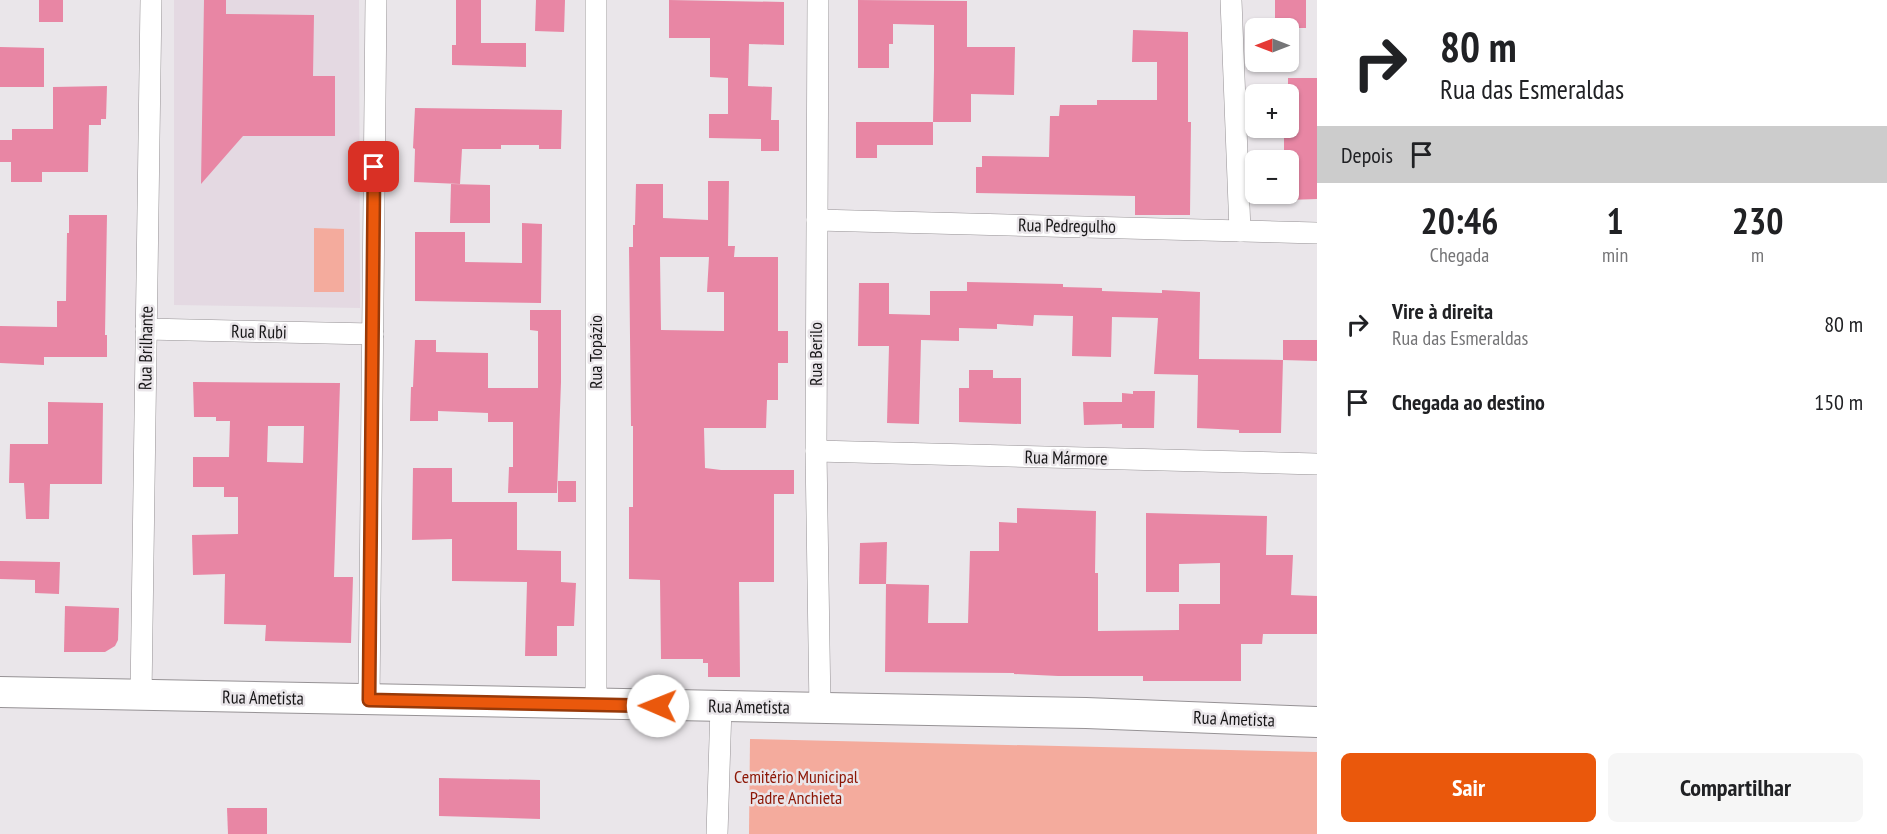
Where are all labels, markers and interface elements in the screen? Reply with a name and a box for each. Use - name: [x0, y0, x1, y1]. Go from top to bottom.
- north arrow: [1245, 18, 1299, 72]
- map controls: [1245, 18, 1299, 204]
- text: 80 m: [1440, 19, 1517, 74]
- icon: right: [1341, 24, 1419, 102]
- text: Rua das Esmeraldas: [1440, 72, 1624, 106]
- button: +: [1245, 84, 1299, 138]
- icon: arrive: [1405, 138, 1438, 171]
- pin: [348, 141, 399, 192]
- text: Depois: [1341, 141, 1393, 169]
- icon: arrive: [357, 150, 390, 183]
- button: −: [1245, 150, 1299, 204]
- text: 20:46: [1421, 197, 1498, 244]
- text: 1: [1606, 197, 1624, 244]
- text: 230: [1732, 197, 1783, 244]
- street label: Rua Pedregulho: [1018, 213, 1116, 238]
- text: Chegada: [1430, 242, 1489, 268]
- text: min: [1602, 242, 1628, 268]
- text: m: [1751, 242, 1764, 268]
- text: Vire à direita: [1392, 297, 1493, 325]
- street label: Rua Brilhante: [133, 306, 158, 390]
- icon: right: [1341, 308, 1374, 341]
- text: 80 m: [1824, 310, 1863, 338]
- street label: Rua Topázio: [584, 315, 607, 389]
- street label: Rua Rubi: [231, 320, 287, 343]
- street label: Rua Berilo: [804, 322, 827, 386]
- text: Rua das Esmeraldas: [1392, 325, 1528, 351]
- icon: arrive: [1341, 386, 1374, 419]
- text: Chegada ao destino: [1392, 388, 1545, 416]
- text: 150 m: [1814, 388, 1863, 416]
- street label: Rua Mármore: [1024, 445, 1108, 470]
- position arrow: [626, 674, 690, 738]
- street label: Rua Ametista: [222, 685, 304, 710]
- street label: Rua Ametista: [708, 694, 790, 719]
- street label: Rua Ametista: [1193, 706, 1275, 731]
- button: Sair: [1341, 753, 1596, 822]
- button: Compartilhar: [1608, 753, 1863, 822]
- park label: Cemitério Municipal Padre Anchieta: [734, 765, 859, 809]

